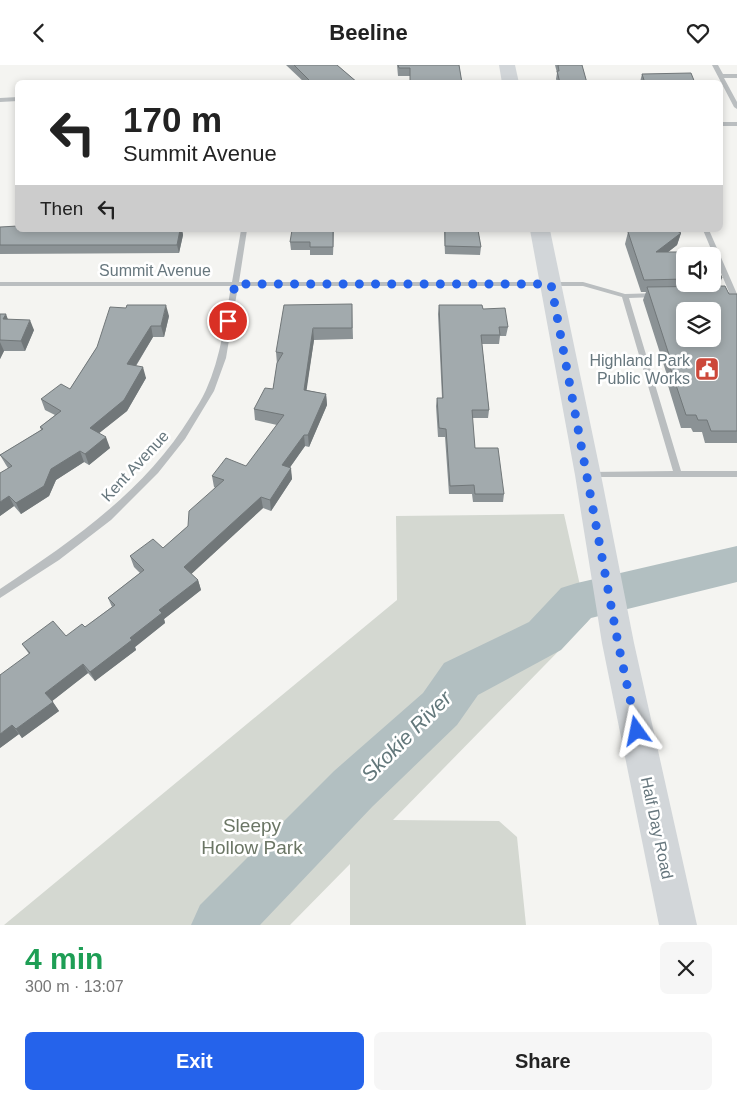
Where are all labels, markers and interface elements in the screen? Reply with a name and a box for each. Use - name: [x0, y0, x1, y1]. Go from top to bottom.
- icon: back: [25, 19, 53, 47]
- icon: heart: [684, 19, 712, 47]
- text: Beeline: [329, 20, 408, 45]
- icon: left: [40, 100, 105, 165]
- text: 170 m: [123, 100, 222, 139]
- text: Summit Avenue: [123, 141, 277, 166]
- icon: left: [93, 195, 121, 223]
- text: Then: [40, 198, 83, 219]
- map controls: [676, 247, 721, 347]
- button: sound: [676, 247, 721, 292]
- street label: Summit Avenue: [99, 262, 211, 279]
- pin: [207, 300, 249, 342]
- button: layers: [676, 302, 721, 347]
- icon: arrive: [214, 307, 242, 335]
- place label: Highland Park Public Works: [590, 352, 691, 387]
- public building icon: Highland Park Public Works: [694, 356, 720, 382]
- street label: Kent Avenue: [98, 427, 172, 505]
- water label: Skokie River: [356, 685, 457, 786]
- position arrow: [610, 704, 662, 756]
- street label: Half Day Road: [638, 775, 676, 881]
- park label: Sleepy Hollow Park: [201, 815, 303, 858]
- text: 4 min: [25, 942, 103, 975]
- button: close: [660, 942, 712, 994]
- text: 300 m · 13:07: [25, 978, 124, 995]
- button: Exit: [25, 1032, 364, 1090]
- button: Share: [374, 1032, 712, 1090]

